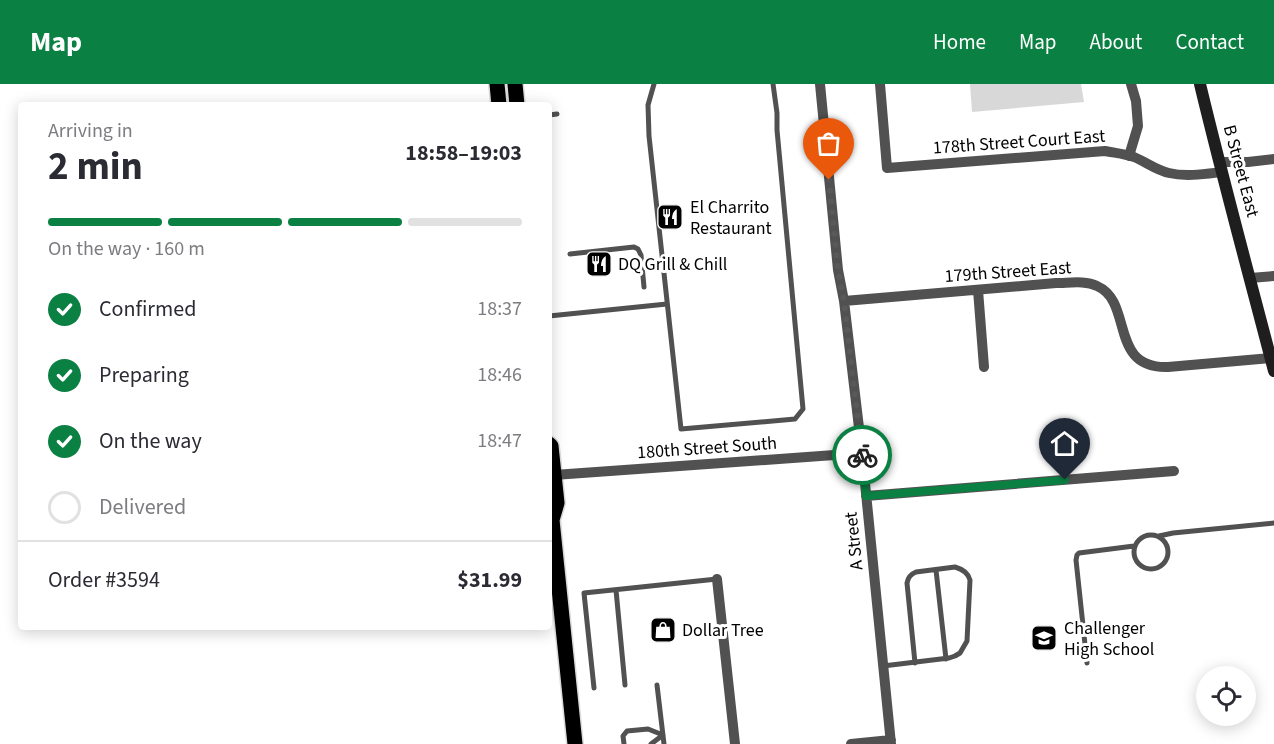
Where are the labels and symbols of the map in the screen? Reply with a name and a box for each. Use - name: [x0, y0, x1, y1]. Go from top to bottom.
- pin: [803, 118, 854, 180]
- street label: B Street East: [1217, 122, 1265, 220]
- street label: 178th Street Court East: [932, 124, 1106, 160]
- place label: El Charrito Restaurant: [690, 195, 772, 241]
- restaurant icon: El Charrito Restaurant: [655, 202, 685, 232]
- restaurant icon: DQ Grill & Chill: [584, 249, 614, 279]
- place label: DQ Grill & Chill: [618, 252, 727, 277]
- street label: 179th Street East: [944, 255, 1072, 289]
- pin: [1039, 418, 1090, 480]
- courier: [832, 425, 892, 485]
- street label: 180th Street South: [636, 431, 778, 465]
- street label: A Street: [839, 511, 869, 571]
- shop icon: Dollar Tree: [648, 615, 678, 645]
- place label: Challenger High School: [1064, 616, 1154, 662]
- place label: Dollar Tree: [682, 618, 764, 643]
- school or university icon: Challenger High School: [1029, 623, 1059, 653]

